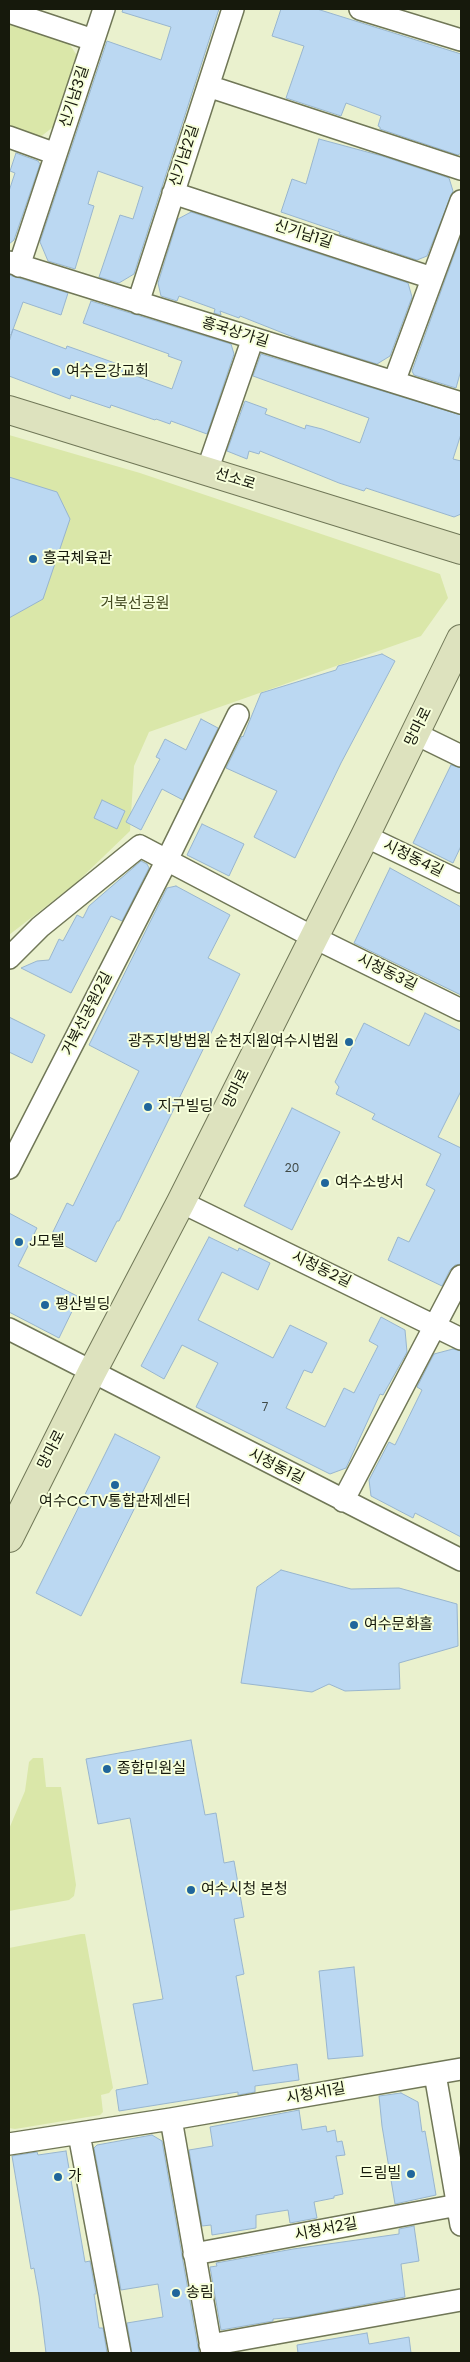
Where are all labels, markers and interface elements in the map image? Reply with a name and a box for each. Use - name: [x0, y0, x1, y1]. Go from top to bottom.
- street label: 신기남3길: [57, 64, 93, 130]
- street label: 신기남2길: [167, 123, 203, 189]
- street label: 신기남1길: [272, 217, 334, 253]
- street label: 흥국상가길: [199, 314, 271, 352]
- place label: 여수은강교회: [66, 363, 149, 381]
- marker: 여수은강교회: [50, 366, 62, 378]
- street label: 선소로: [213, 465, 257, 495]
- place label: 흥국체육관: [43, 550, 112, 568]
- marker: 흥국체육관: [27, 553, 39, 565]
- park label: 거북선공원: [101, 595, 169, 613]
- street label: 망마로: [402, 704, 436, 750]
- street label: 시청동4길: [380, 837, 446, 881]
- street label: 시청동3길: [354, 951, 420, 995]
- street label: 거북선공원2길: [59, 969, 117, 1059]
- place label: 광주지방법원 순천지원여수시법원: [128, 1033, 339, 1051]
- marker: 광주지방법원 순천지원여수시법원: [343, 1036, 355, 1048]
- street label: 망마로: [220, 1066, 254, 1112]
- place label: 지구빌딩: [158, 1098, 213, 1116]
- marker: 지구빌딩: [142, 1101, 154, 1113]
- house number: 20: [285, 1162, 299, 1176]
- place label: 여수소방서: [335, 1174, 404, 1192]
- marker: 여수소방서: [319, 1177, 331, 1189]
- place label: J모텔: [29, 1233, 65, 1251]
- marker: J모텔: [13, 1236, 25, 1248]
- street label: 시청동2길: [288, 1248, 354, 1292]
- place label: 평산빌딩: [55, 1296, 110, 1314]
- marker: 평산빌딩: [39, 1299, 51, 1311]
- house number: 7: [262, 1401, 268, 1415]
- street label: 망마로: [35, 1427, 69, 1473]
- street label: 시청동1길: [245, 1445, 307, 1489]
- marker: 여수CCTV통합관제센터: [109, 1479, 121, 1491]
- place label: 여수CCTV통합관제센터: [39, 1493, 191, 1511]
- place label: 여수문화홀: [364, 1616, 433, 1634]
- marker: 여수문화홀: [348, 1619, 360, 1631]
- place label: 종합민원실: [117, 1760, 186, 1778]
- marker: 종합민원실: [101, 1763, 113, 1775]
- place label: 여수시청 본청: [201, 1881, 288, 1899]
- marker: 여수시청 본청: [185, 1884, 197, 1896]
- street label: 시청서1길: [285, 2080, 347, 2108]
- place label: 드림빌: [360, 2165, 401, 2183]
- place label: 가: [68, 2168, 82, 2186]
- marker: 드림빌: [405, 2168, 417, 2180]
- marker: 가: [52, 2171, 64, 2183]
- street label: 시청서2길: [293, 2215, 359, 2245]
- place label: 송림: [186, 2284, 214, 2302]
- marker: 송림: [170, 2287, 182, 2299]

